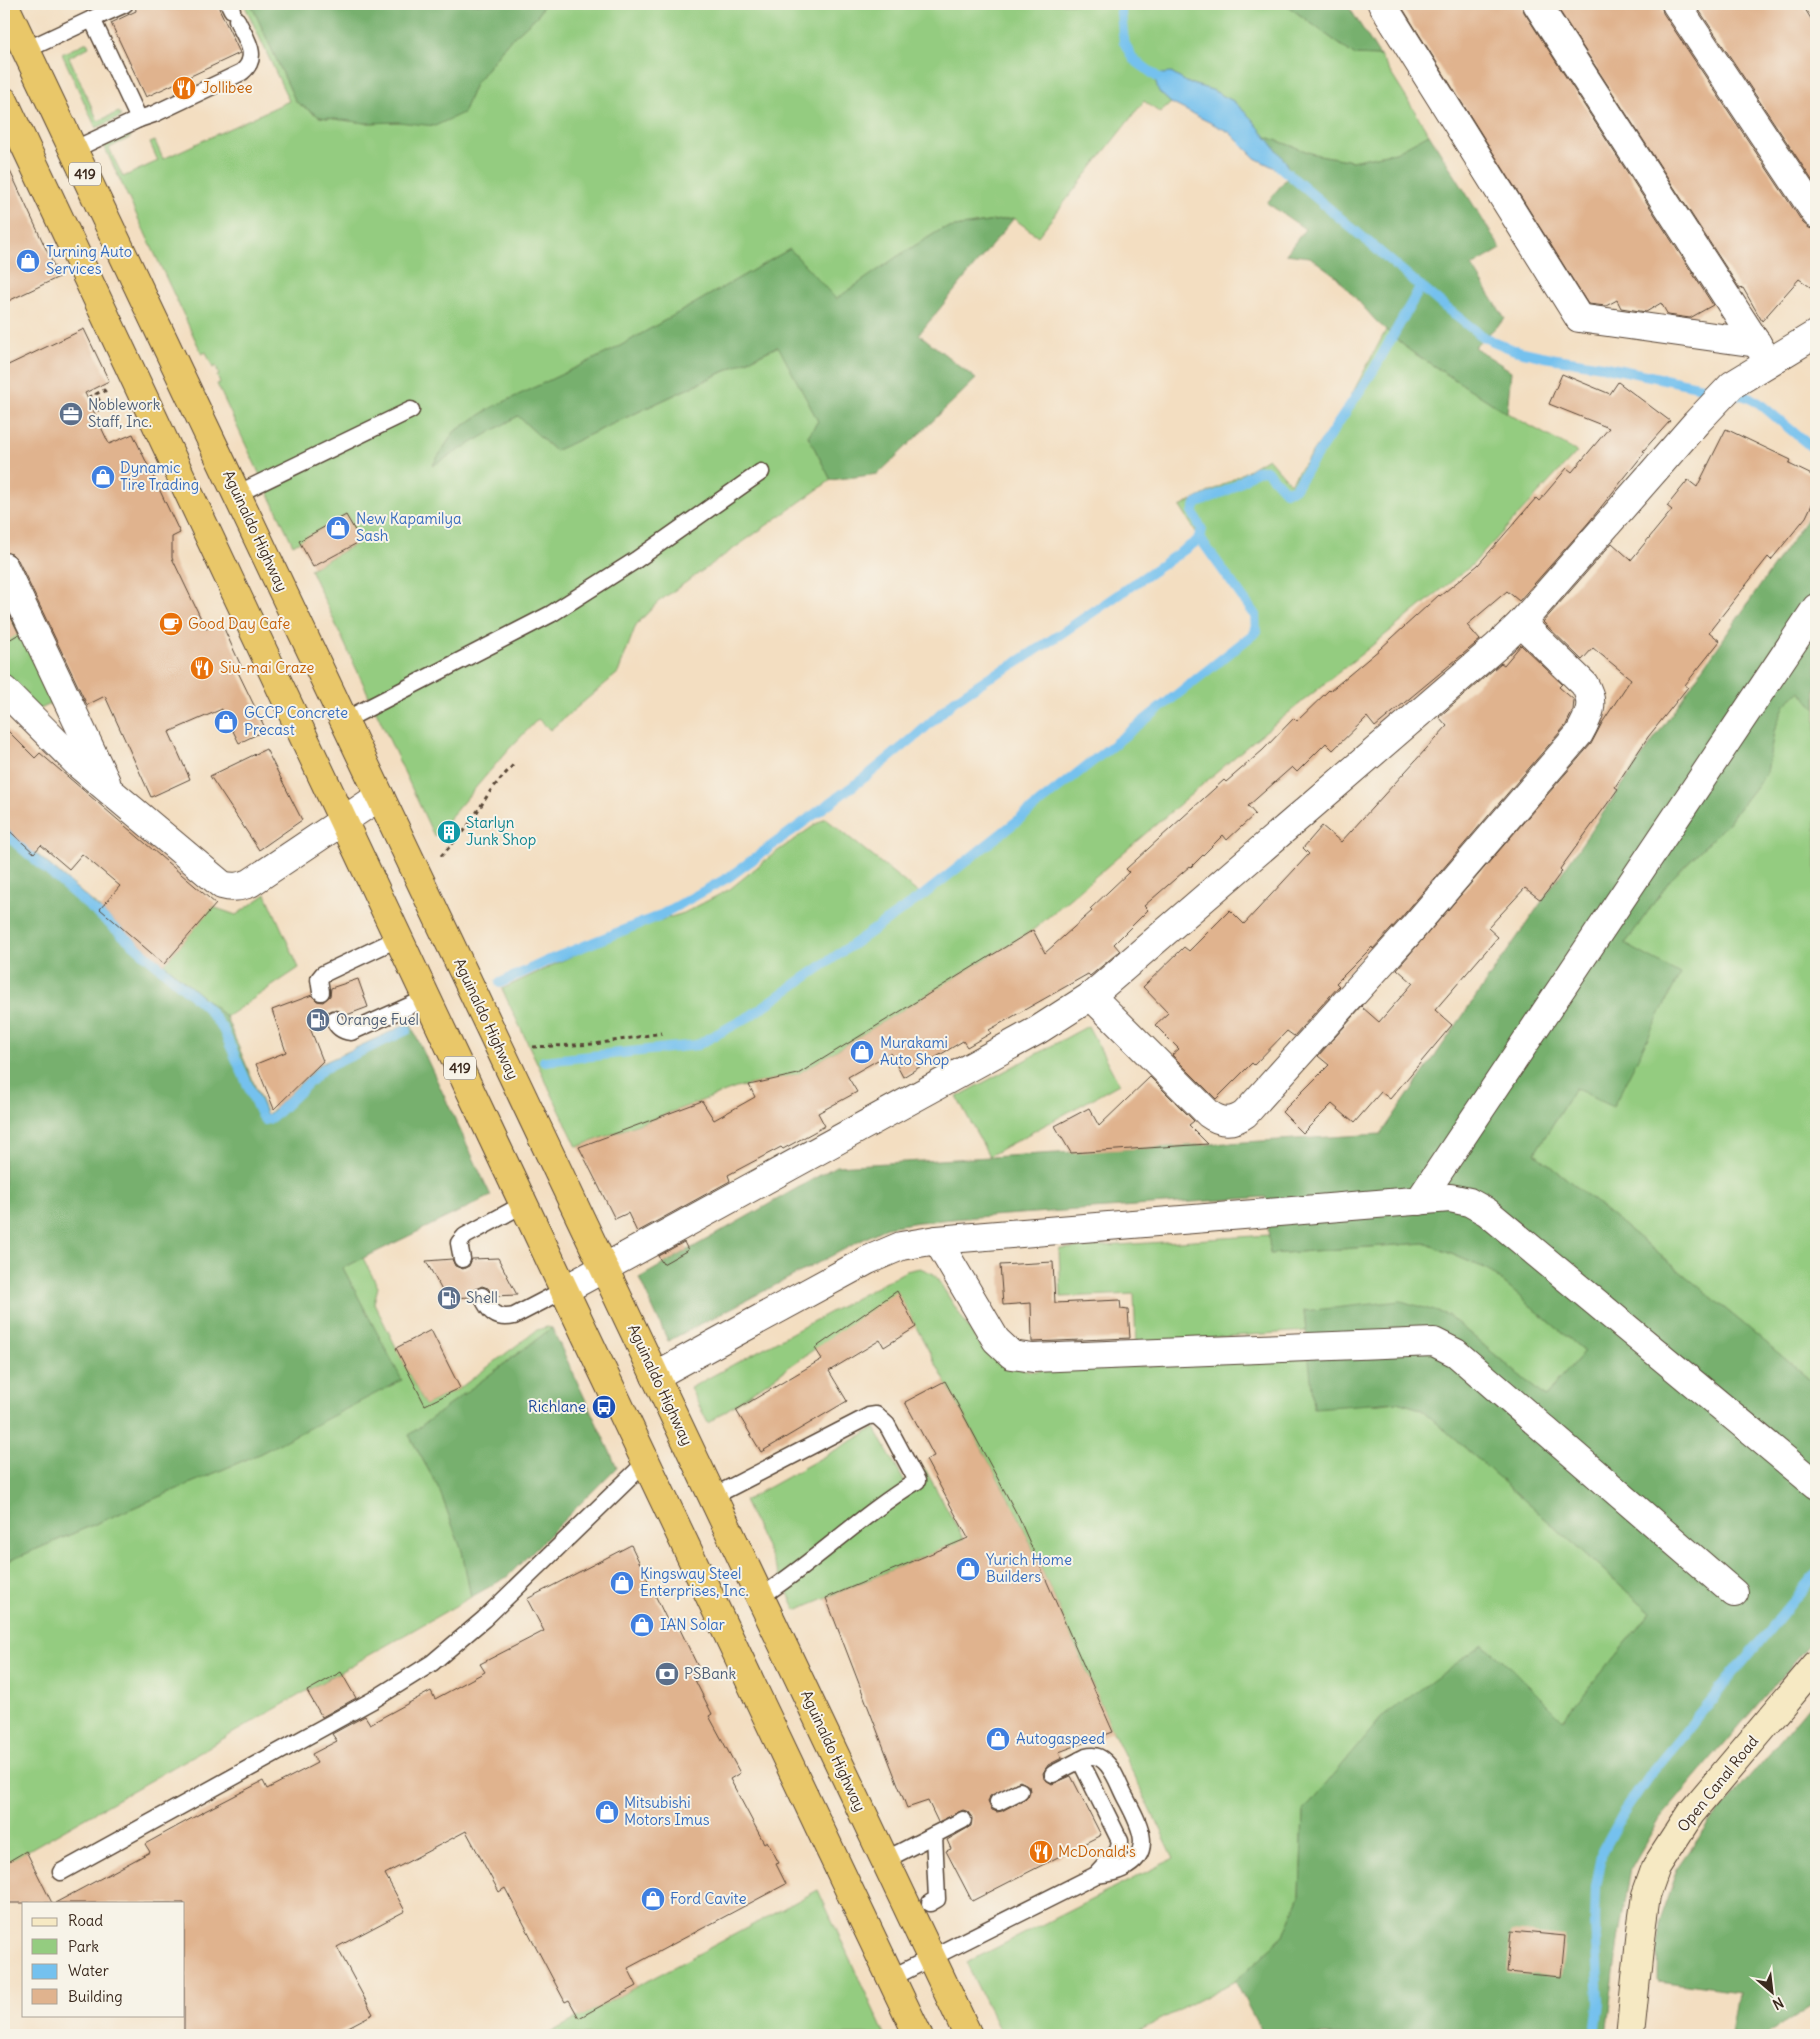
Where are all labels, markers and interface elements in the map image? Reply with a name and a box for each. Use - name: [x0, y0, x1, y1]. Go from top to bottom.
- restaurant icon: Jollibee: [171, 75, 197, 101]
- place label: Jollibee: [202, 78, 253, 97]
- road number: 419: [69, 162, 101, 185]
- place label: Turning Auto Services: [46, 242, 132, 278]
- shop icon: Turning Auto Services: [15, 248, 41, 274]
- place label: Noblework Staff, Inc.: [88, 395, 161, 431]
- office icon: Noblework Staff, Inc.: [58, 401, 84, 427]
- place label: Dynamic Tire Trading: [120, 458, 199, 494]
- shop icon: Dynamic Tire Trading: [90, 464, 116, 490]
- street label: Aguinaldo Highway: [219, 467, 292, 594]
- place label: New Kapamilya Sash: [356, 509, 462, 545]
- shop icon: New Kapamilya Sash: [325, 515, 351, 541]
- cafe icon: Good Day Cafe: [158, 611, 184, 637]
- place label: Good Day Cafe: [188, 614, 290, 633]
- restaurant icon: Siu-mai Craze: [189, 655, 215, 681]
- place label: Siu-mai Craze: [220, 658, 314, 677]
- place label: GCCP Concrete Precast: [244, 703, 348, 739]
- shop icon: GCCP Concrete Precast: [213, 709, 239, 735]
- place label: Starlyn Junk Shop: [466, 813, 536, 849]
- building icon: Starlyn Junk Shop: [436, 819, 462, 845]
- street label: Aguinaldo Highway: [450, 955, 523, 1082]
- fuel station icon: Orange Fuel: [305, 1007, 331, 1033]
- place label: Orange Fuel: [336, 1010, 419, 1029]
- place label: Murakami Auto Shop: [880, 1033, 949, 1069]
- shop icon: Murakami Auto Shop: [849, 1039, 875, 1065]
- road number: 419: [444, 1056, 476, 1080]
- fuel station icon: Shell: [436, 1285, 462, 1311]
- place label: Shell: [466, 1288, 498, 1307]
- street label: Aguinaldo Highway: [624, 1321, 697, 1448]
- bus stop icon: Richlane: [591, 1394, 617, 1420]
- place label: Richlane: [528, 1397, 586, 1416]
- place label: Yurich Home Builders: [986, 1550, 1072, 1586]
- shop icon: Yurich Home Builders: [955, 1556, 981, 1582]
- place label: Kingsway Steel Enterprises, Inc.: [640, 1564, 749, 1600]
- shop icon: Kingsway Steel Enterprises, Inc.: [609, 1570, 635, 1596]
- shop icon: IAN Solar: [629, 1612, 655, 1638]
- place label: IAN Solar: [660, 1615, 725, 1634]
- bank icon: PSBank: [654, 1661, 680, 1687]
- place label: PSBank: [684, 1664, 736, 1683]
- street label: Aguinaldo Highway: [797, 1687, 870, 1814]
- shop icon: Autogaspeed: [985, 1726, 1011, 1752]
- place label: Autogaspeed: [1016, 1729, 1105, 1748]
- street label: Open Canal Road: [1673, 1732, 1762, 1836]
- place label: Mitsubishi Motors Imus: [624, 1793, 710, 1829]
- shop icon: Mitsubishi Motors Imus: [594, 1799, 620, 1825]
- restaurant icon: McDonald's: [1028, 1839, 1054, 1865]
- place label: McDonald's: [1058, 1842, 1136, 1861]
- shop icon: Ford Cavite: [640, 1886, 666, 1912]
- place label: Ford Cavite: [670, 1889, 747, 1908]
- legend: [22, 1902, 185, 2016]
- text: Road: [68, 1911, 103, 1930]
- text: Park: [68, 1937, 99, 1956]
- text: Water: [68, 1961, 109, 1980]
- north arrow: [1748, 1966, 1798, 2016]
- text: Building: [68, 1987, 123, 2006]
- text: N: [1770, 1993, 1787, 2014]

